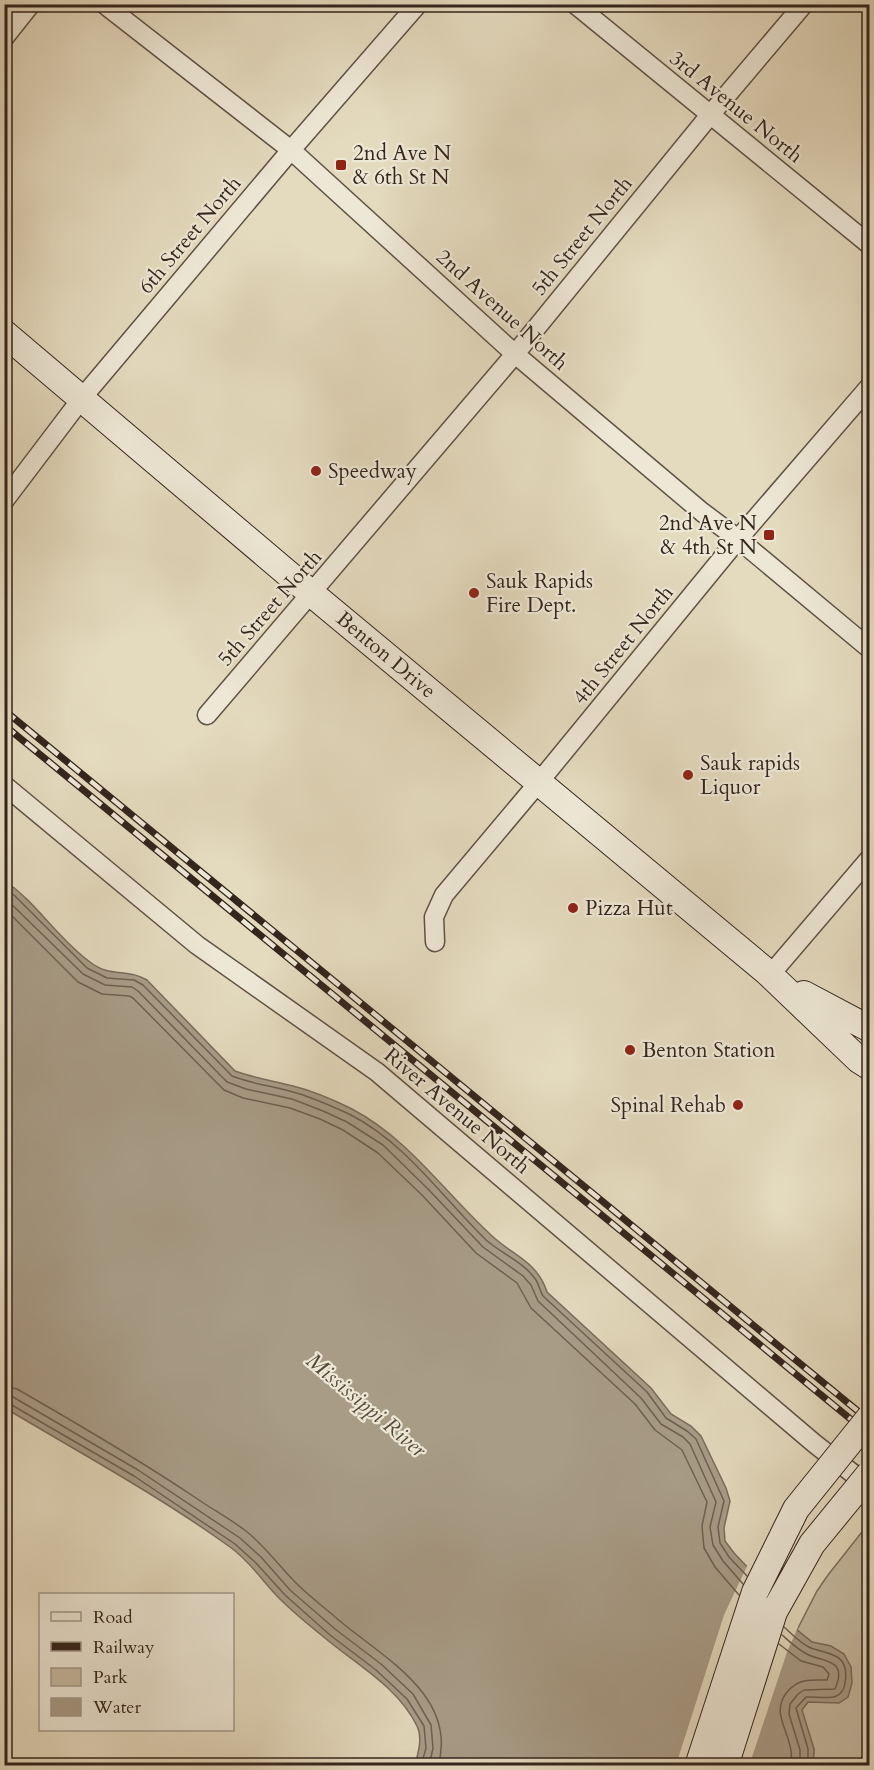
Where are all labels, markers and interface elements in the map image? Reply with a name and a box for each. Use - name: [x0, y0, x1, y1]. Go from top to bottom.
- street label: 3rd Avenue North: [663, 44, 809, 170]
- place label: 2nd Ave N & 6th St N: [353, 139, 451, 192]
- marker: 2nd Ave N & 6th St N: [334, 158, 348, 172]
- street label: 6th Street North: [132, 169, 248, 300]
- street label: 5th Street North: [525, 170, 639, 302]
- street label: 2nd Avenue North: [430, 243, 575, 377]
- place label: Speedway: [328, 457, 417, 486]
- marker: Speedway: [309, 464, 323, 478]
- place label: 2nd Ave N & 4th St N: [659, 509, 757, 562]
- marker: 2nd Ave N & 4th St N: [762, 528, 776, 542]
- street label: 5th Street North: [211, 543, 329, 673]
- place label: Sauk Rapids Fire Dept.: [486, 567, 593, 620]
- street label: 4th Street North: [566, 579, 680, 711]
- marker: Sauk Rapids Fire Dept.: [467, 586, 481, 600]
- street label: Benton Drive: [330, 605, 442, 705]
- place label: Sauk rapids Liquor: [700, 749, 800, 802]
- marker: Sauk rapids Liquor: [681, 768, 695, 782]
- place label: Pizza Hut: [585, 894, 673, 923]
- marker: Pizza Hut: [566, 901, 580, 915]
- place label: Benton Station: [642, 1036, 775, 1065]
- street label: River Avenue North: [378, 1041, 537, 1181]
- marker: Benton Station: [623, 1043, 637, 1057]
- place label: Spinal Rehab: [610, 1091, 726, 1120]
- marker: Spinal Rehab: [731, 1098, 745, 1112]
- water label: Mississippi River: [300, 1346, 433, 1465]
- legend: [39, 1593, 234, 1731]
- text: Road: [93, 1605, 133, 1630]
- text: Railway: [93, 1635, 155, 1660]
- text: Park: [93, 1665, 128, 1690]
- text: Water: [92, 1695, 142, 1720]

